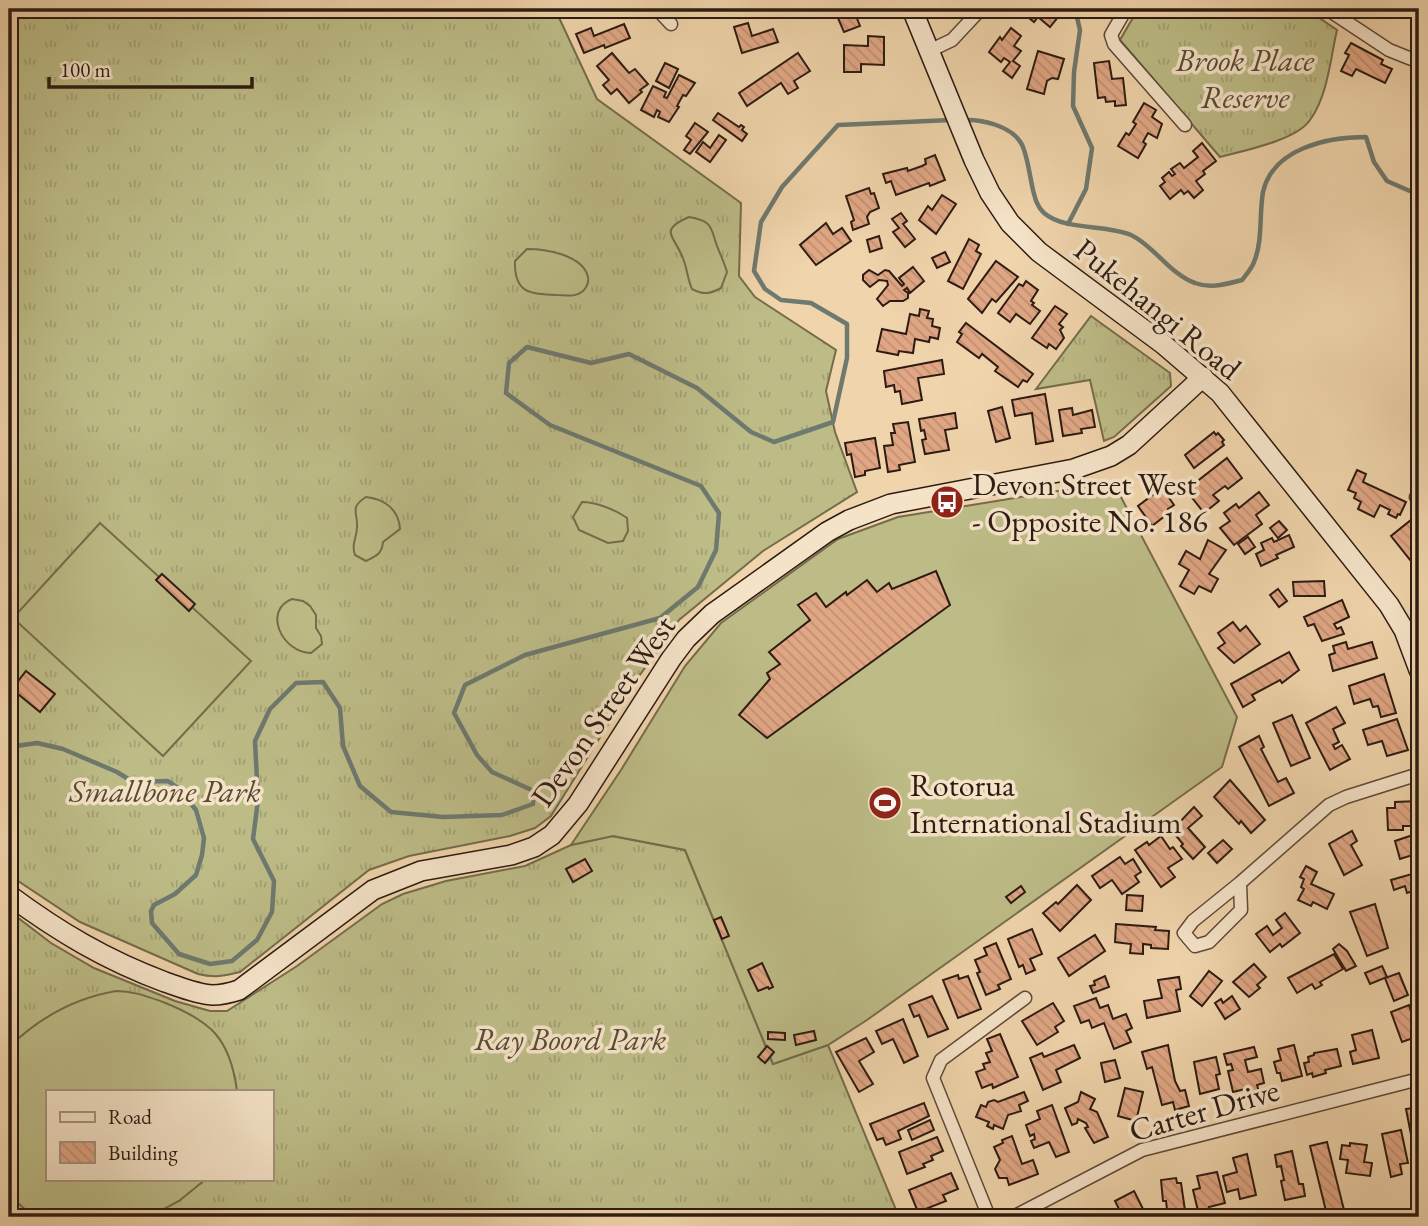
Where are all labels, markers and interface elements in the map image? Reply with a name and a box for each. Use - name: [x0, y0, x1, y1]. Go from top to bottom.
- park label: Brook Place Reserve: [1175, 39, 1315, 118]
- scale bar: [49, 46, 252, 90]
- text: 100 m: [60, 56, 111, 83]
- street label: Pukehangi Road: [1066, 229, 1251, 390]
- place label: Devon Street West - Opposite No. 186: [972, 463, 1208, 542]
- bus stop icon: Devon Street West - Opposite No. 186: [928, 483, 966, 521]
- street label: Devon Street West: [521, 607, 685, 815]
- place label: Rotorua International Stadium: [910, 764, 1182, 843]
- park label: Smallbone Park: [68, 770, 261, 812]
- sports icon: Rotorua International Stadium: [866, 784, 904, 822]
- park label: Ray Boord Park: [474, 1018, 667, 1060]
- street label: Carter Drive: [1124, 1069, 1284, 1151]
- legend: [46, 1090, 273, 1180]
- text: Road: [108, 1103, 152, 1130]
- text: Building: [108, 1139, 178, 1166]

